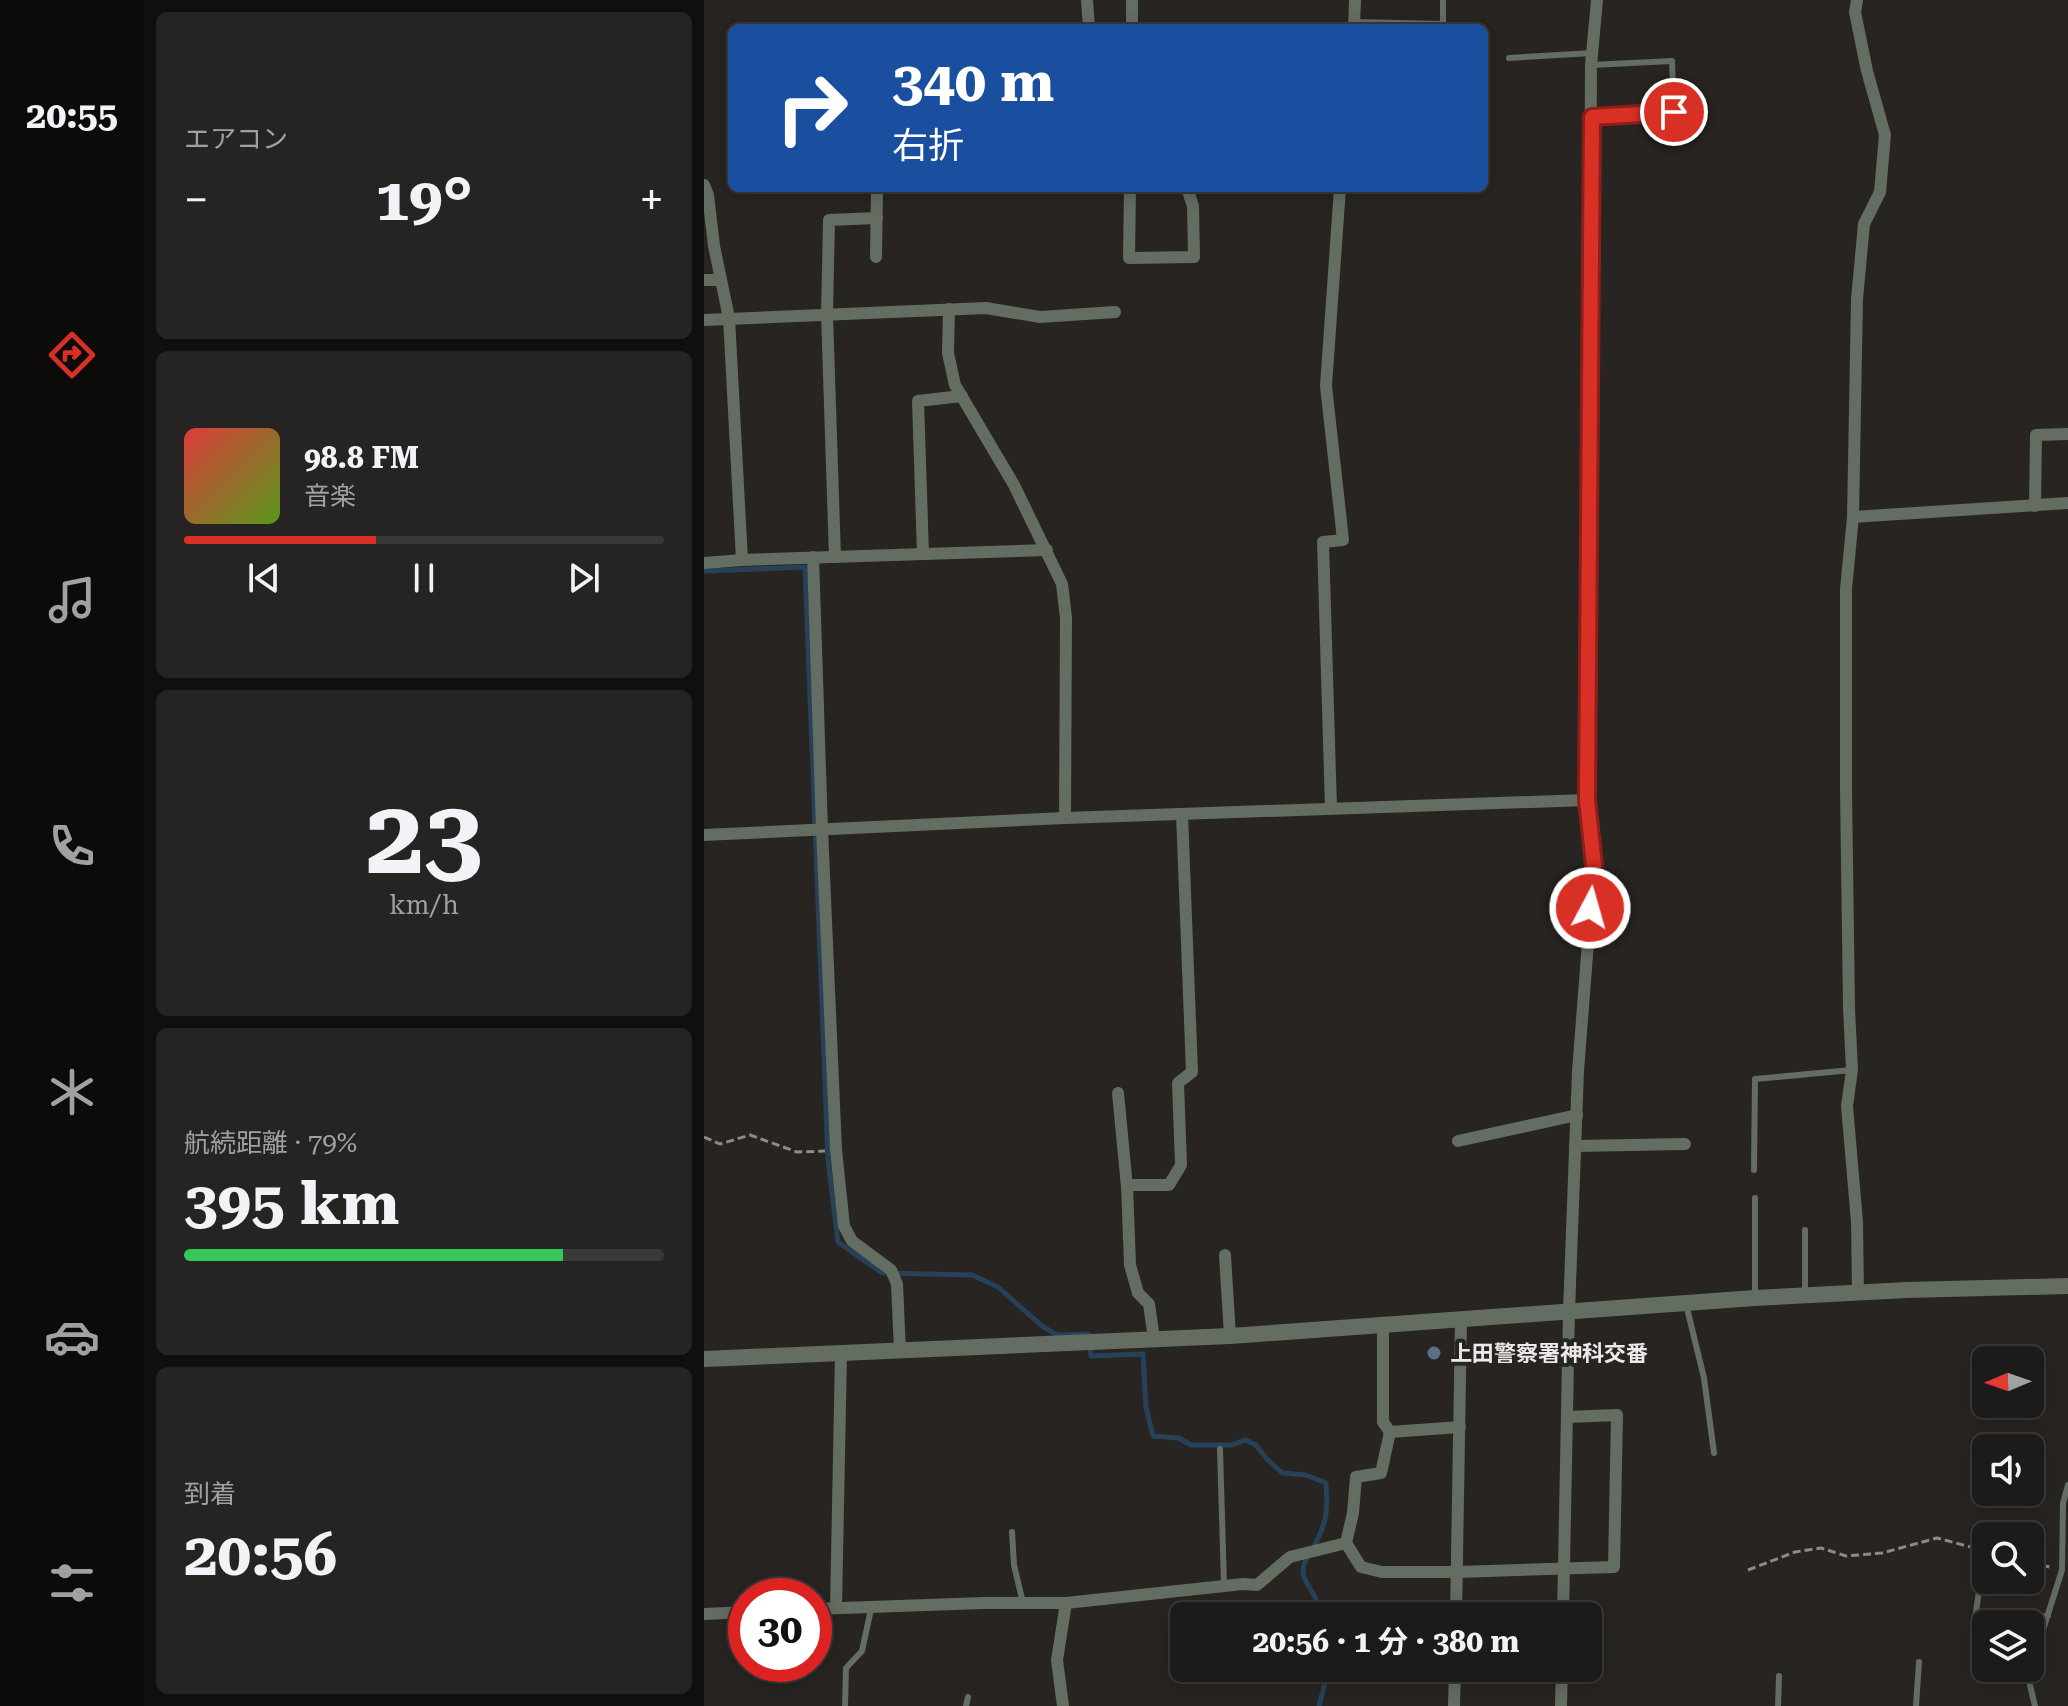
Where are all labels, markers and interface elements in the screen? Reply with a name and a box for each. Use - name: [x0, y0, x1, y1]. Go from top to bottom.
- text: 340 m: [892, 49, 1054, 115]
- icon: right: [760, 56, 864, 160]
- pin: [1640, 78, 1708, 146]
- icon: arrive: [1652, 90, 1696, 134]
- text: 20:55: [26, 95, 118, 137]
- text: エアコン: [184, 124, 288, 154]
- text: 右折: [892, 125, 964, 167]
- text: 19°: [375, 164, 473, 235]
- text: −: [184, 174, 209, 226]
- text: +: [639, 174, 664, 226]
- icon: directions: [44, 327, 100, 383]
- text: 98.8 FM: [304, 440, 419, 475]
- text: 音楽: [304, 481, 356, 511]
- icon: previous: [242, 556, 286, 600]
- icon: pause: [402, 556, 446, 600]
- icon: next: [562, 556, 606, 600]
- icon: music: [44, 572, 100, 628]
- text: 23: [366, 777, 482, 898]
- icon: phone: [44, 818, 100, 874]
- position arrow: [1548, 866, 1632, 950]
- text: km/h: [389, 890, 459, 920]
- icon: climate: [44, 1064, 100, 1120]
- text: 航続距離 · 79%: [184, 1128, 357, 1158]
- text: 395 km: [184, 1168, 399, 1239]
- icon: car: [44, 1309, 100, 1365]
- place label: 上田警察署神科交番: [1450, 1341, 1648, 1366]
- marker: 上田警察署神科交番: [1425, 1344, 1443, 1362]
- north arrow: [1972, 1346, 2044, 1418]
- map controls: [1972, 1346, 2044, 1682]
- button: sound: [1972, 1434, 2044, 1506]
- text: 到着: [184, 1479, 236, 1509]
- text: 20:56: [184, 1519, 337, 1590]
- button: search: [1972, 1522, 2044, 1594]
- icon: filters: [44, 1555, 100, 1611]
- speed limit sign: 30: [728, 1578, 832, 1682]
- button: layers: [1972, 1610, 2044, 1682]
- text: 20:56 · 1 分 · 380 m: [1253, 1624, 1519, 1659]

